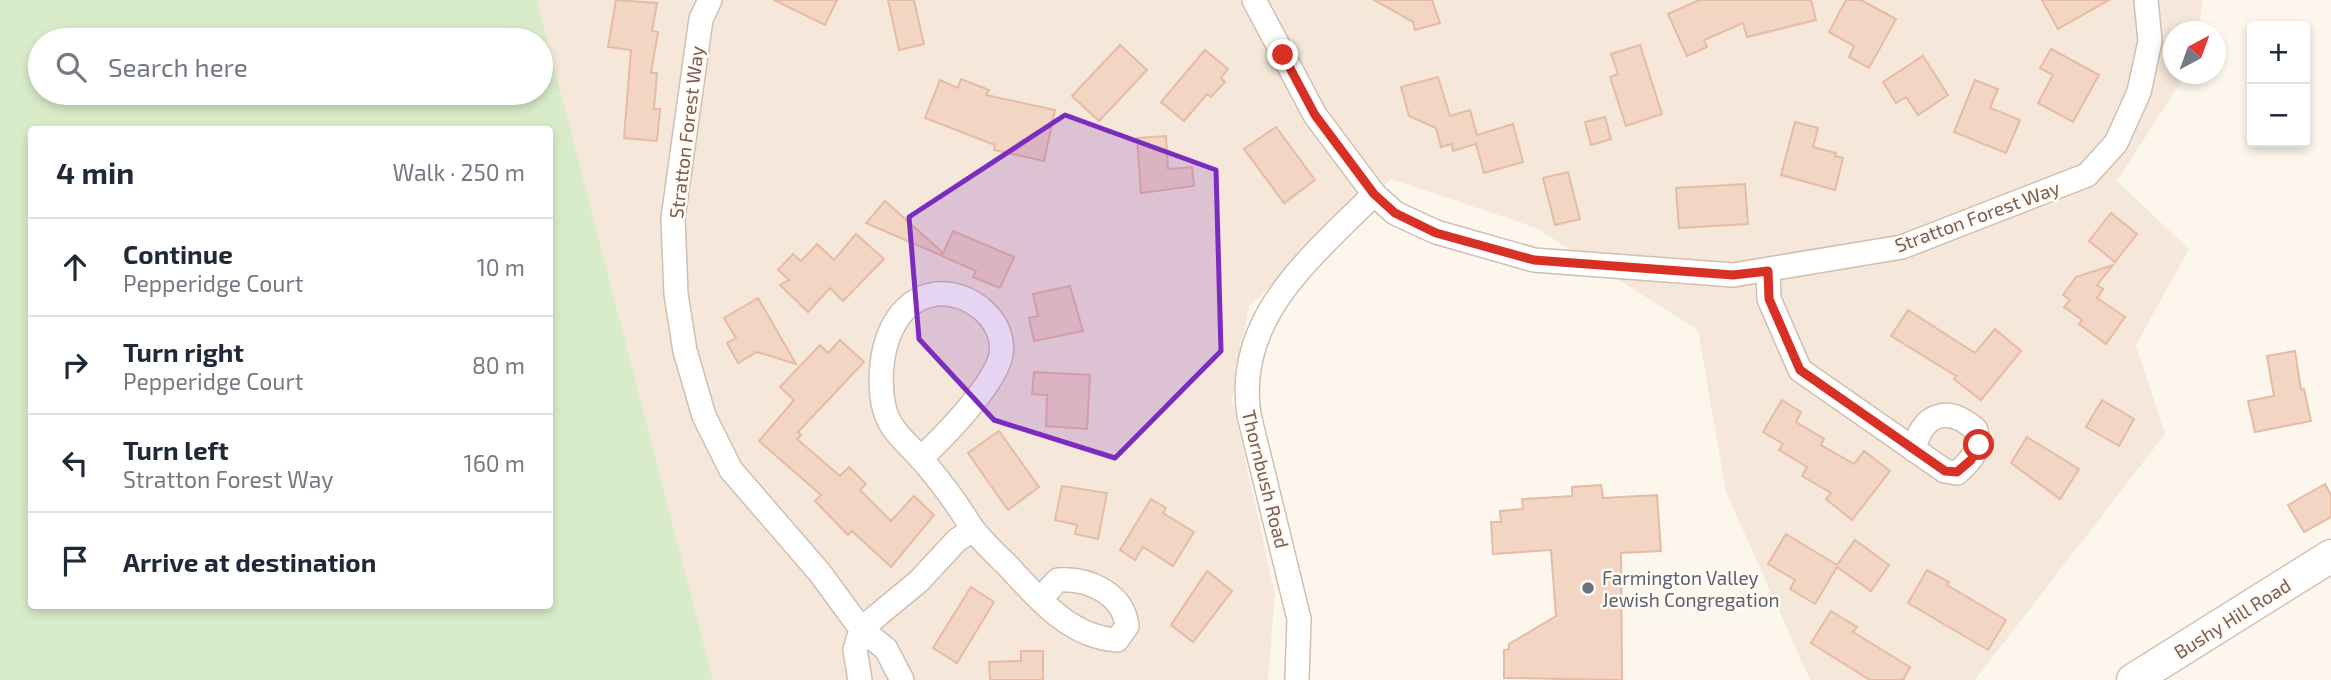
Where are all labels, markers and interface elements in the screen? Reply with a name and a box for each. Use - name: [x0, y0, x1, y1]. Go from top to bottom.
- north arrow: [2163, 21, 2226, 84]
- map controls: [2247, 21, 2310, 147]
- button: +: [2247, 21, 2310, 84]
- search box: [28, 28, 553, 105]
- route end: [1267, 39, 1298, 70]
- street label: Stratton Forest Way: [664, 44, 708, 220]
- icon: search: [52, 48, 90, 86]
- text: Search here: [108, 51, 248, 82]
- button: −: [2247, 84, 2310, 147]
- text: 4 min: [56, 154, 134, 190]
- text: Walk · 250 m: [392, 158, 525, 186]
- street label: Stratton Forest Way: [1891, 175, 2063, 257]
- text: Continue: [123, 238, 233, 269]
- icon: ahead: [56, 248, 94, 286]
- text: 10 m: [477, 253, 525, 281]
- text: Pepperidge Court: [123, 269, 303, 297]
- text: Turn right: [123, 336, 244, 367]
- icon: right: [56, 346, 94, 384]
- text: 80 m: [472, 351, 525, 379]
- text: Pepperidge Court: [123, 367, 303, 395]
- street label: Thornbush Road: [1238, 407, 1294, 551]
- route start: [1963, 429, 1994, 460]
- text: Turn left: [123, 434, 229, 465]
- icon: left: [56, 444, 94, 482]
- text: 160 m: [464, 449, 525, 477]
- text: Stratton Forest Way: [123, 465, 333, 493]
- icon: arrive: [56, 542, 94, 580]
- text: Arrive at destination: [123, 546, 376, 577]
- place label: Farmington Valley Jewish Congregation: [1602, 566, 1780, 611]
- street label: Bushy Hill Road: [2169, 573, 2295, 663]
- marker: Farmington Valley Jewish Congregation: [1580, 580, 1596, 596]

